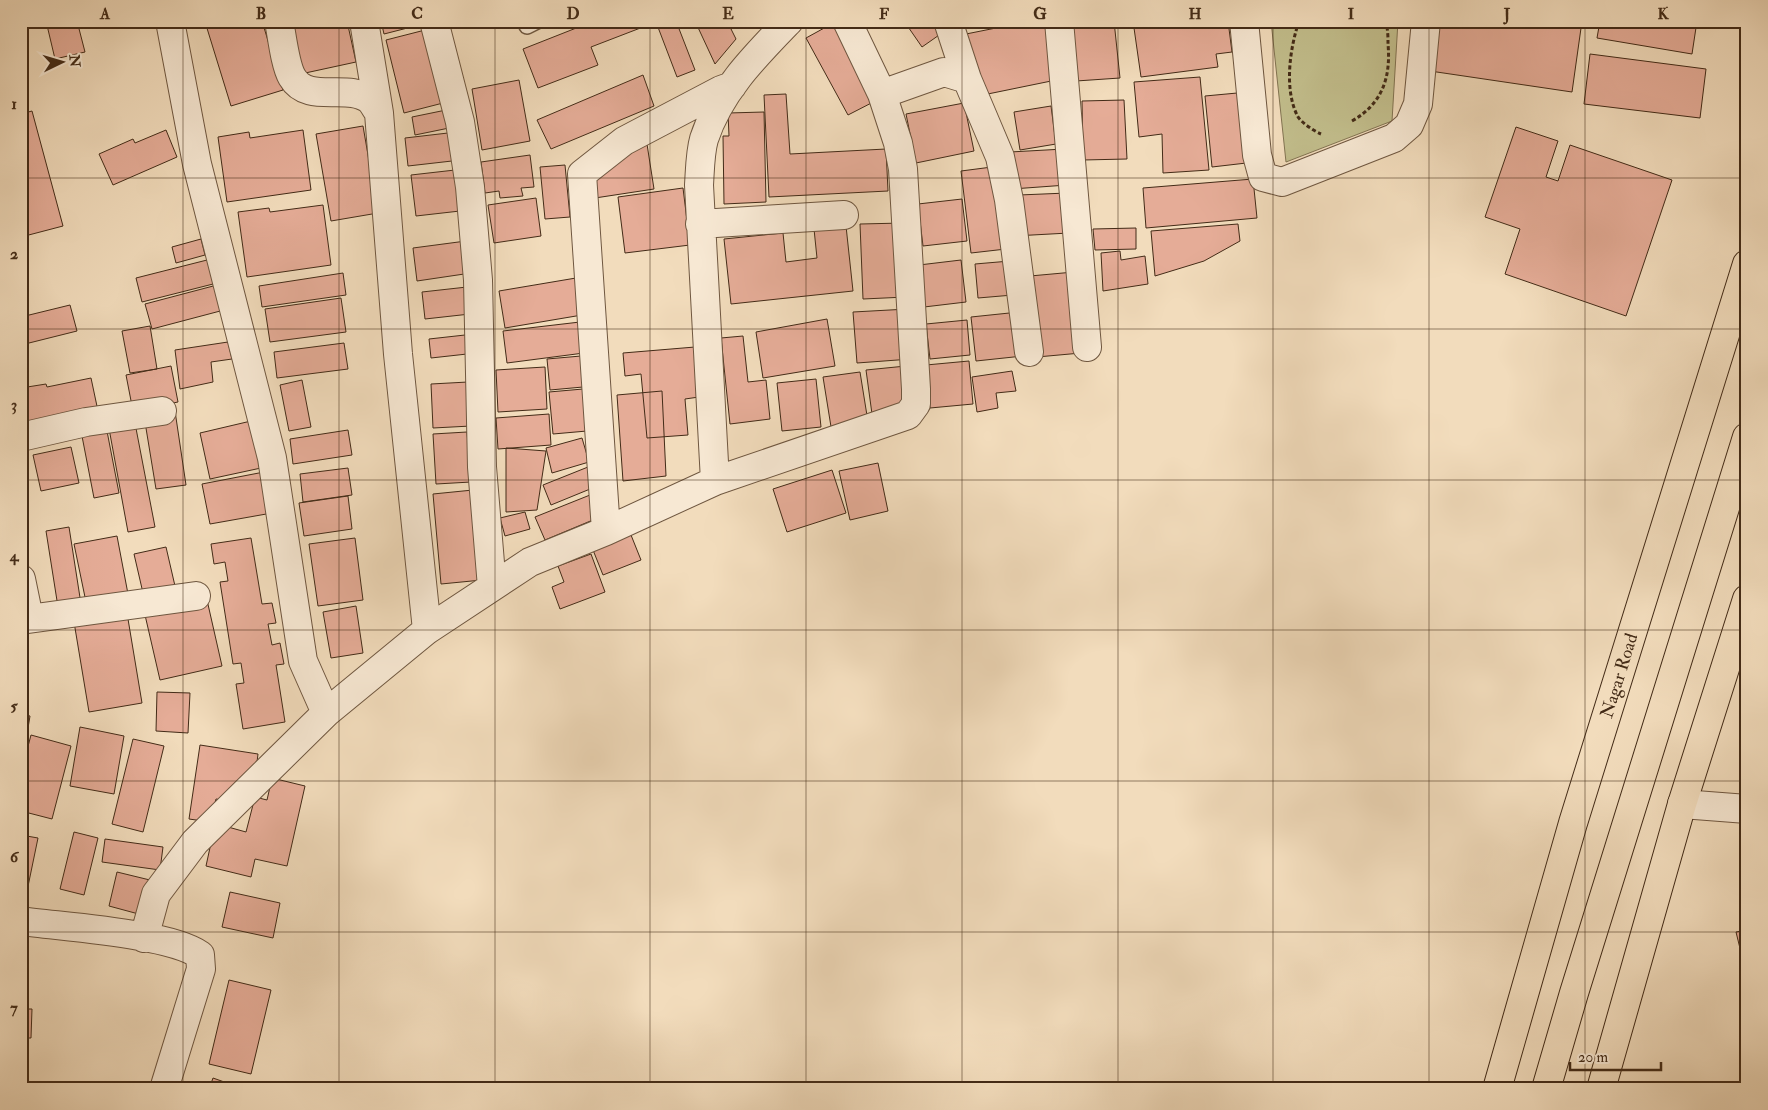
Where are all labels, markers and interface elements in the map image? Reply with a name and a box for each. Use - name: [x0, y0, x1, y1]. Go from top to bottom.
- text: A: [99, 4, 111, 24]
- text: B: [256, 4, 266, 24]
- text: C: [411, 4, 423, 24]
- text: D: [566, 4, 580, 24]
- text: E: [722, 4, 734, 24]
- text: F: [879, 4, 889, 24]
- text: G: [1033, 4, 1047, 24]
- text: H: [1188, 4, 1202, 24]
- text: I: [1348, 4, 1355, 24]
- text: J: [1503, 4, 1511, 25]
- text: K: [1657, 4, 1669, 24]
- north arrow: [38, 38, 88, 88]
- text: N: [65, 53, 84, 68]
- text: 1: [11, 94, 17, 114]
- text: 2: [10, 244, 18, 264]
- text: 3: [11, 395, 17, 415]
- text: 4: [9, 546, 20, 566]
- street label: Nagar Road: [1595, 630, 1643, 721]
- text: 5: [10, 696, 18, 716]
- text: 6: [10, 847, 20, 867]
- text: 7: [10, 998, 18, 1018]
- scale bar: [1570, 1040, 1662, 1072]
- text: 20 m: [1578, 1048, 1608, 1067]

